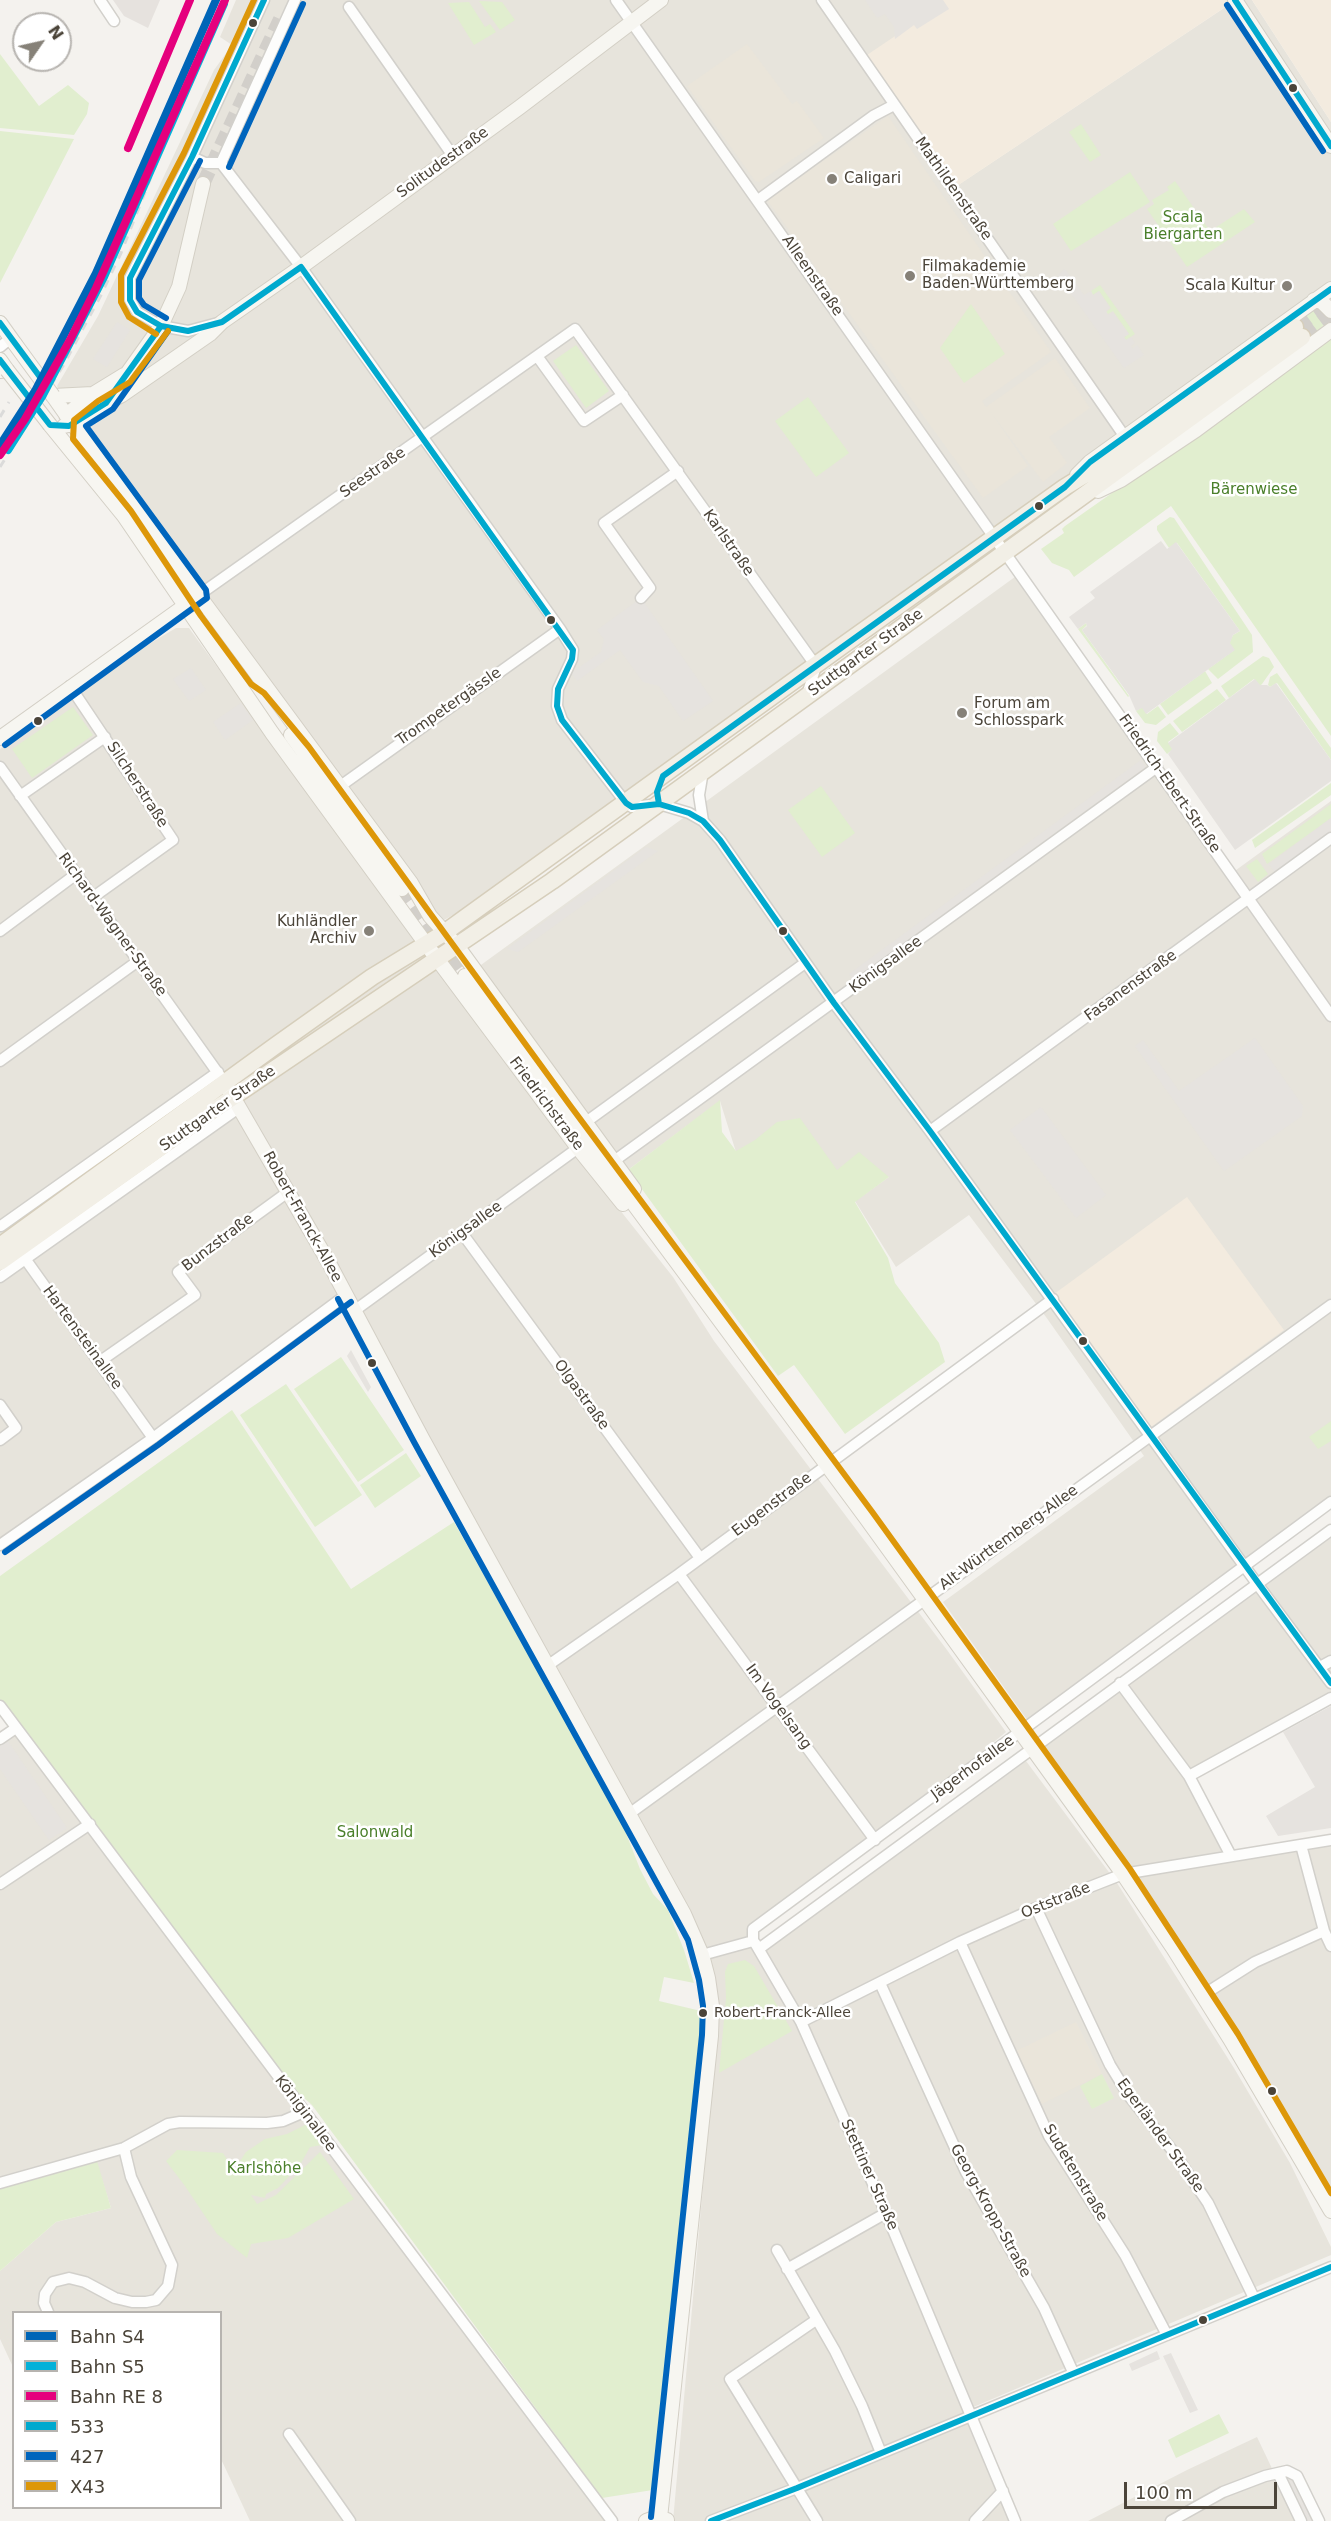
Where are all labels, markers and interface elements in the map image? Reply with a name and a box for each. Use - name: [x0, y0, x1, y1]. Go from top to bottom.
- north arrow: [12, 12, 72, 72]
- unlabelled marker: [247, 17, 259, 29]
- text: N: [44, 22, 67, 44]
- unlabelled marker: [1287, 82, 1299, 94]
- street label: Solitudestraße: [394, 124, 492, 202]
- street label: Mathildenstraße: [911, 134, 995, 244]
- place label: Caligari: [844, 170, 901, 188]
- marker: Caligari: [825, 172, 839, 186]
- park label: Scala Biergarten: [1143, 209, 1223, 244]
- street label: Alleenstraße: [778, 232, 846, 320]
- place label: Filmakademie Baden-Württemberg: [922, 258, 1074, 293]
- marker: Filmakademie Baden-Württemberg: [903, 269, 917, 283]
- place label: Scala Kultur: [1186, 277, 1275, 295]
- marker: Scala Kultur: [1280, 279, 1294, 293]
- street label: Seestraße: [337, 444, 409, 502]
- park label: Bärenwiese: [1211, 481, 1297, 499]
- unlabelled marker: [1033, 500, 1045, 512]
- street label: Karlstraße: [699, 506, 757, 580]
- street label: Stuttgarter Straße: [805, 605, 927, 701]
- unlabelled marker: [545, 614, 557, 626]
- street label: Trompetergässle: [393, 664, 505, 750]
- place label: Forum am Schlosspark: [974, 695, 1064, 730]
- marker: Forum am Schlosspark: [955, 706, 969, 720]
- street label: Friedrich-Ebert-Straße: [1114, 711, 1224, 857]
- unlabelled marker: [32, 715, 44, 727]
- street label: Silcherstraße: [103, 739, 171, 831]
- street label: Richard-Wagner-Straße: [54, 850, 170, 1000]
- place label: Kuhländler Archiv: [277, 913, 357, 948]
- marker: Kuhländler Archiv: [362, 924, 376, 938]
- unlabelled marker: [777, 925, 789, 937]
- street label: Königsallee: [846, 933, 926, 997]
- street label: Fasanenstraße: [1081, 947, 1181, 1025]
- street label: Friedrichstraße: [505, 1054, 587, 1154]
- street label: Stuttgarter Straße: [157, 1062, 279, 1156]
- street label: Robert-Franck-Allee: [259, 1149, 345, 1285]
- street label: Königsallee: [426, 1198, 506, 1262]
- street label: Bunzstraße: [179, 1210, 257, 1276]
- street label: Hartensteinallee: [38, 1283, 126, 1393]
- unlabelled marker: [1077, 1335, 1089, 1347]
- street label: Olgastraße: [549, 1356, 613, 1434]
- unlabelled marker: [366, 1357, 378, 1369]
- street label: Eugenstraße: [729, 1469, 815, 1541]
- street label: Alt-Württemberg-Allee: [936, 1482, 1082, 1594]
- street label: Im Vogelsang: [741, 1661, 815, 1753]
- street label: Jägerhofallee: [928, 1732, 1018, 1804]
- park label: Salonwald: [337, 1824, 413, 1842]
- street label: Oststraße: [1019, 1879, 1093, 1923]
- place label: Robert-Franck-Allee: [714, 2005, 851, 2021]
- marker: Robert-Franck-Allee: [697, 2007, 709, 2019]
- street label: Königinallee: [270, 2072, 340, 2156]
- street label: Egerländer Straße: [1113, 2076, 1207, 2196]
- unlabelled marker: [1266, 2085, 1278, 2097]
- street label: Stettiner Straße: [836, 2117, 902, 2233]
- street label: Sudetenstraße: [1039, 2121, 1111, 2225]
- street label: Georg-Kropp-Straße: [946, 2141, 1034, 2281]
- park label: Karlshöhe: [227, 2160, 301, 2178]
- legend: [12, 2311, 222, 2509]
- unlabelled marker: [1197, 2314, 1209, 2326]
- text: Bahn S4: [70, 2326, 145, 2347]
- text: Bahn S5: [70, 2356, 145, 2377]
- text: Bahn RE 8: [70, 2386, 163, 2407]
- text: 533: [70, 2416, 104, 2437]
- text: 427: [70, 2446, 104, 2467]
- scale bar: [1127, 2470, 1280, 2508]
- text: X43: [70, 2476, 105, 2497]
- text: 100 m: [1135, 2482, 1193, 2503]

